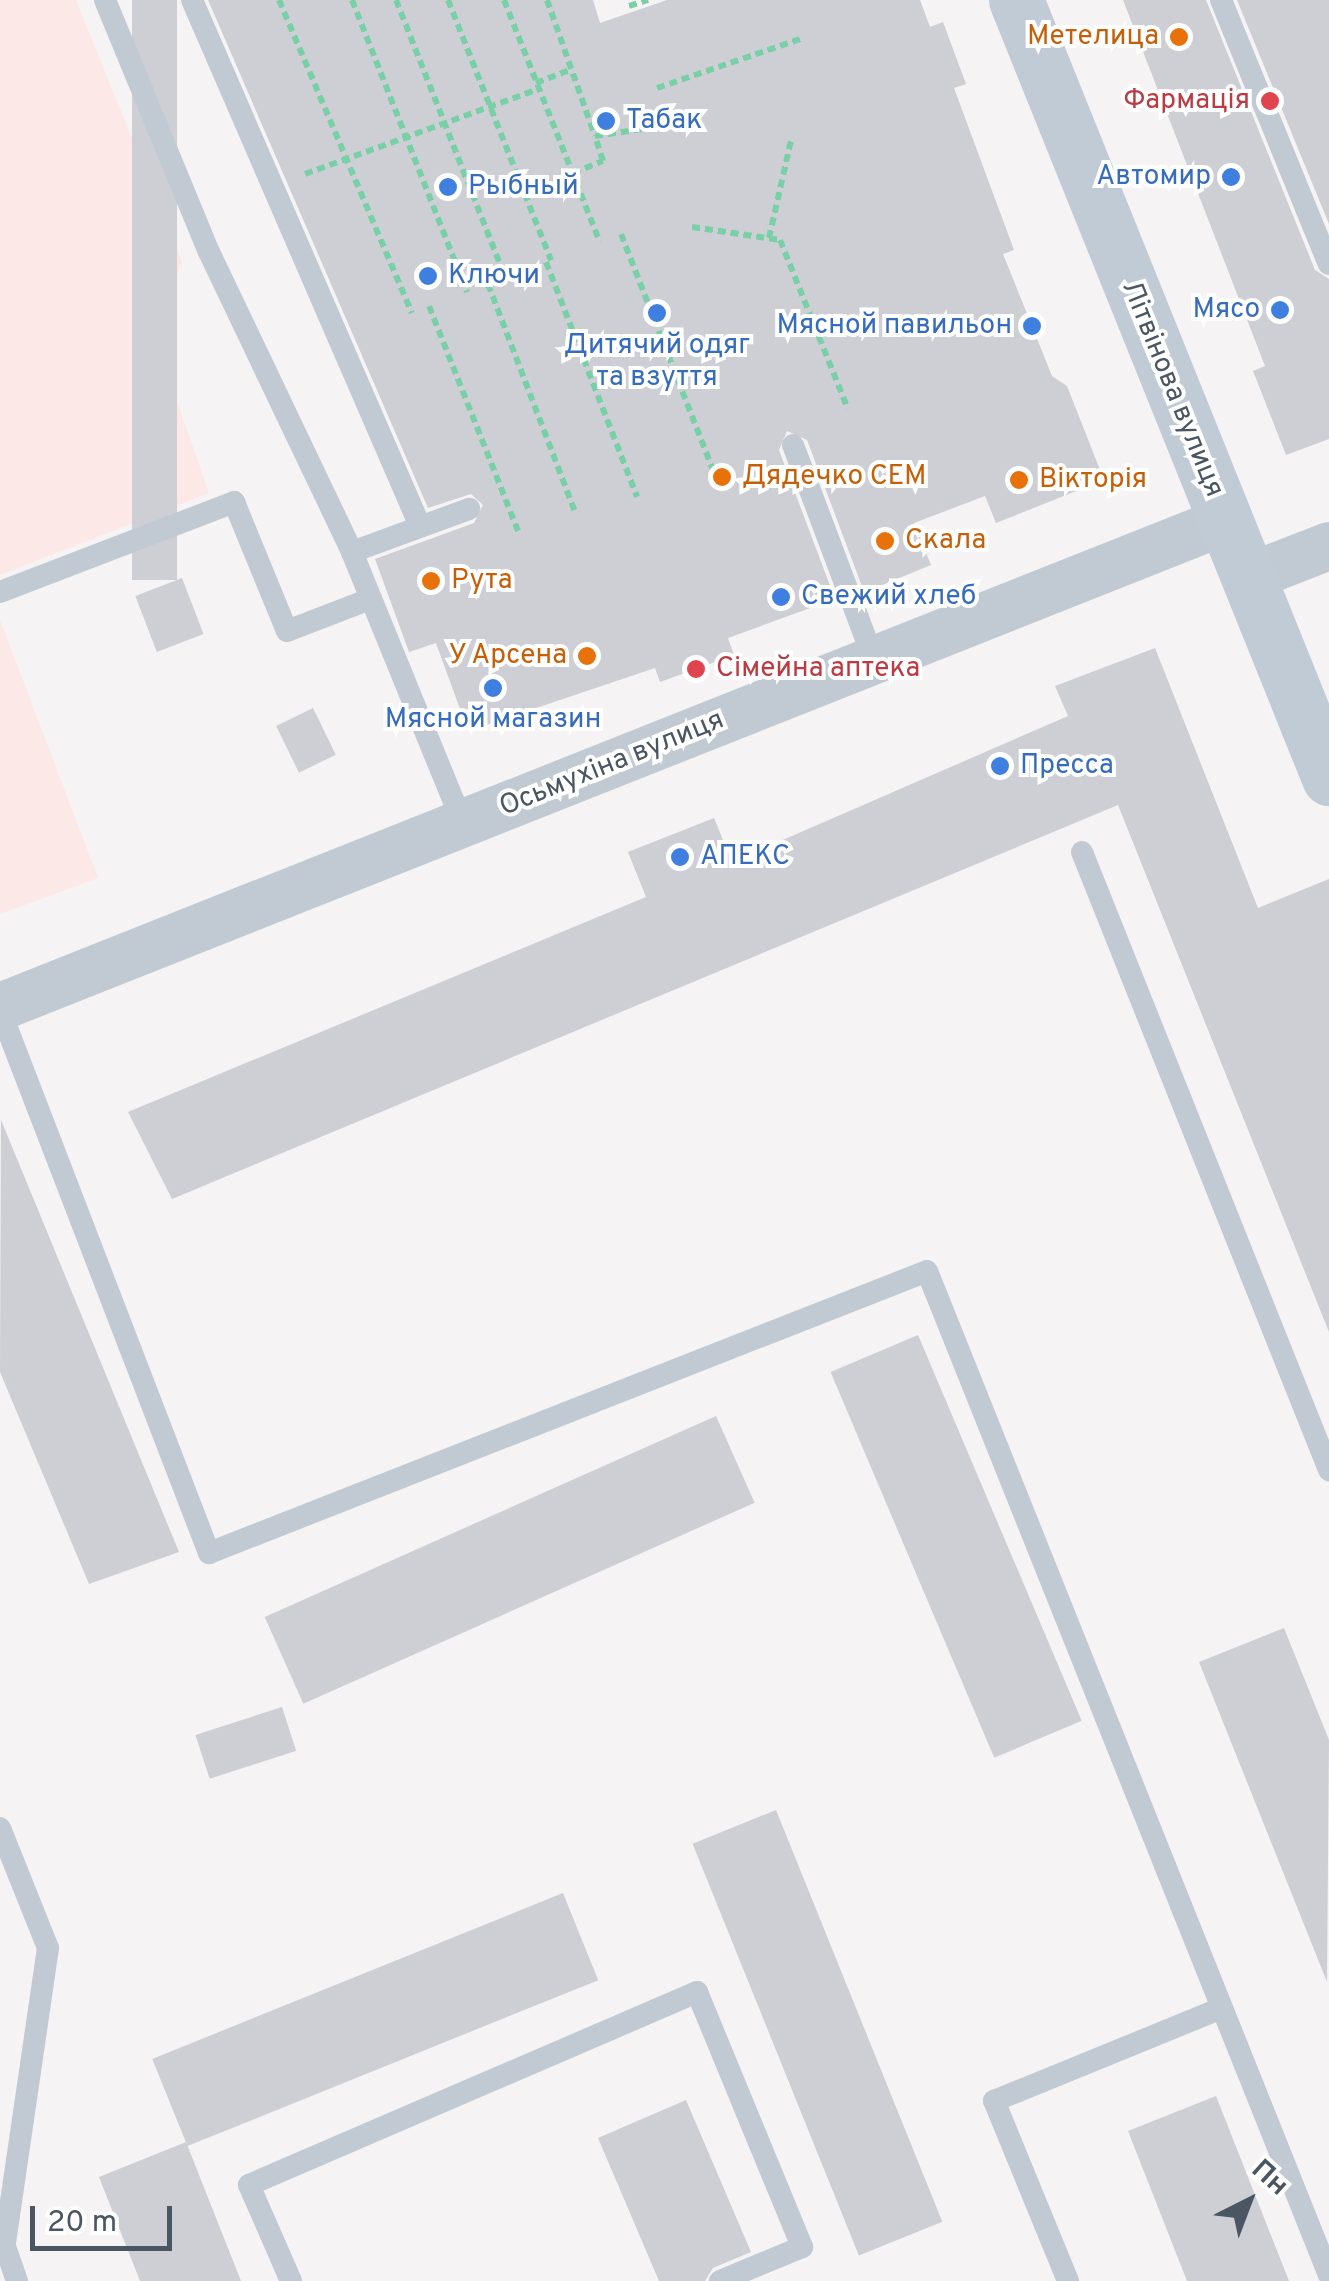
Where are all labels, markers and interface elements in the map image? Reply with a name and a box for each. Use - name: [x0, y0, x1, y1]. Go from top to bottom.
- place label: Метелица: [1027, 20, 1159, 54]
- marker: Метелица: [1168, 26, 1190, 48]
- place label: Фармація: [1123, 84, 1250, 118]
- marker: Фармація: [1259, 90, 1281, 112]
- place label: Табак: [626, 104, 702, 138]
- marker: Табак: [595, 110, 617, 132]
- place label: Автомир: [1096, 160, 1211, 194]
- marker: Автомир: [1220, 166, 1242, 188]
- place label: Рыбный: [468, 170, 579, 204]
- marker: Рыбный: [437, 176, 459, 198]
- place label: Ключи: [448, 259, 540, 293]
- marker: Ключи: [417, 265, 439, 287]
- street label: Літвінова вулиця: [1113, 276, 1231, 502]
- place label: Мясо: [1192, 293, 1260, 327]
- marker: Мясо: [1269, 299, 1291, 321]
- marker: Дитячий одяг та взуття: [646, 302, 668, 324]
- place label: Мясной павильон: [776, 309, 1012, 343]
- marker: Мясной павильон: [1021, 315, 1043, 337]
- place label: Дитячий одяг та взуття: [564, 329, 750, 395]
- place label: Дядечко СЕМ: [742, 460, 927, 494]
- place label: Вікторія: [1039, 463, 1147, 497]
- marker: Дядечко СЕМ: [711, 466, 733, 488]
- marker: Вікторія: [1008, 469, 1030, 491]
- place label: Скала: [905, 524, 986, 558]
- marker: Скала: [874, 530, 896, 552]
- place label: Рута: [451, 564, 512, 598]
- marker: Рута: [420, 570, 442, 592]
- place label: Свежий хлеб: [801, 580, 976, 614]
- marker: Свежий хлеб: [770, 586, 792, 608]
- place label: У Арсена: [446, 639, 567, 673]
- marker: У Арсена: [576, 645, 598, 667]
- place label: Сімейна аптека: [716, 652, 920, 686]
- marker: Сімейна аптека: [685, 658, 707, 680]
- marker: Мясной магазин: [482, 677, 504, 699]
- place label: Мясной магазин: [385, 703, 601, 737]
- street label: Осьмухіна вулиця: [495, 704, 729, 824]
- place label: Пресса: [1020, 749, 1114, 783]
- marker: Пресса: [989, 755, 1011, 777]
- place label: АПЕКС: [700, 840, 790, 874]
- marker: АПЕКС: [669, 846, 691, 868]
- north arrow: [1199, 2151, 1299, 2251]
- text: Пн: [1243, 2153, 1295, 2205]
- scale bar: [35, 2186, 178, 2248]
- text: 20 m: [47, 2205, 117, 2242]

